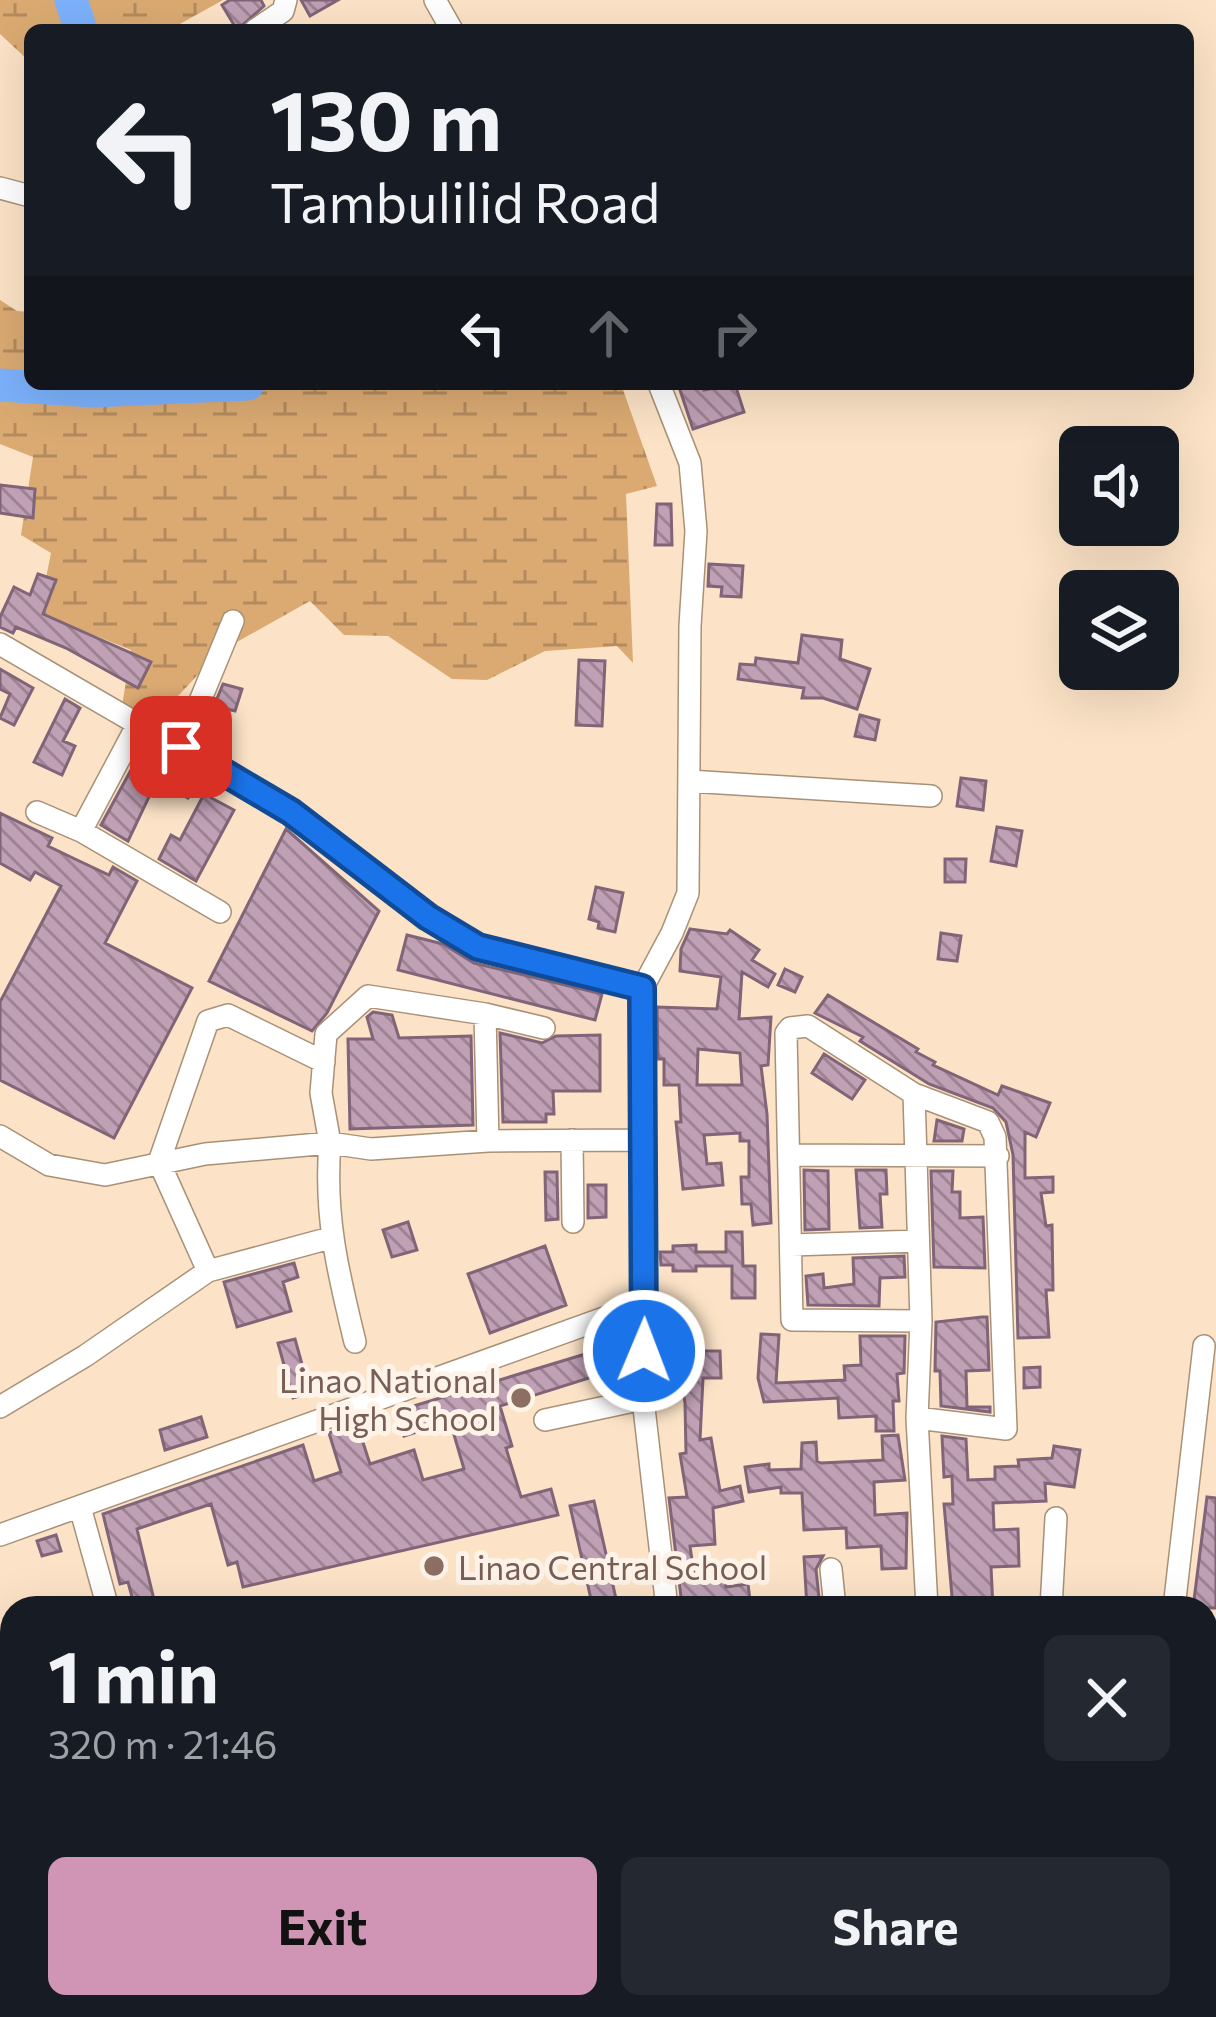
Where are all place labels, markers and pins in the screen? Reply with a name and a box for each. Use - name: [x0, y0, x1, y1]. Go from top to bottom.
- pin: [130, 696, 232, 798]
- place label: Linao National High School: [279, 1359, 497, 1438]
- marker: Linao National High School: [508, 1385, 534, 1411]
- place label: Linao Central School: [458, 1546, 767, 1587]
- marker: Linao Central School: [421, 1553, 447, 1579]

